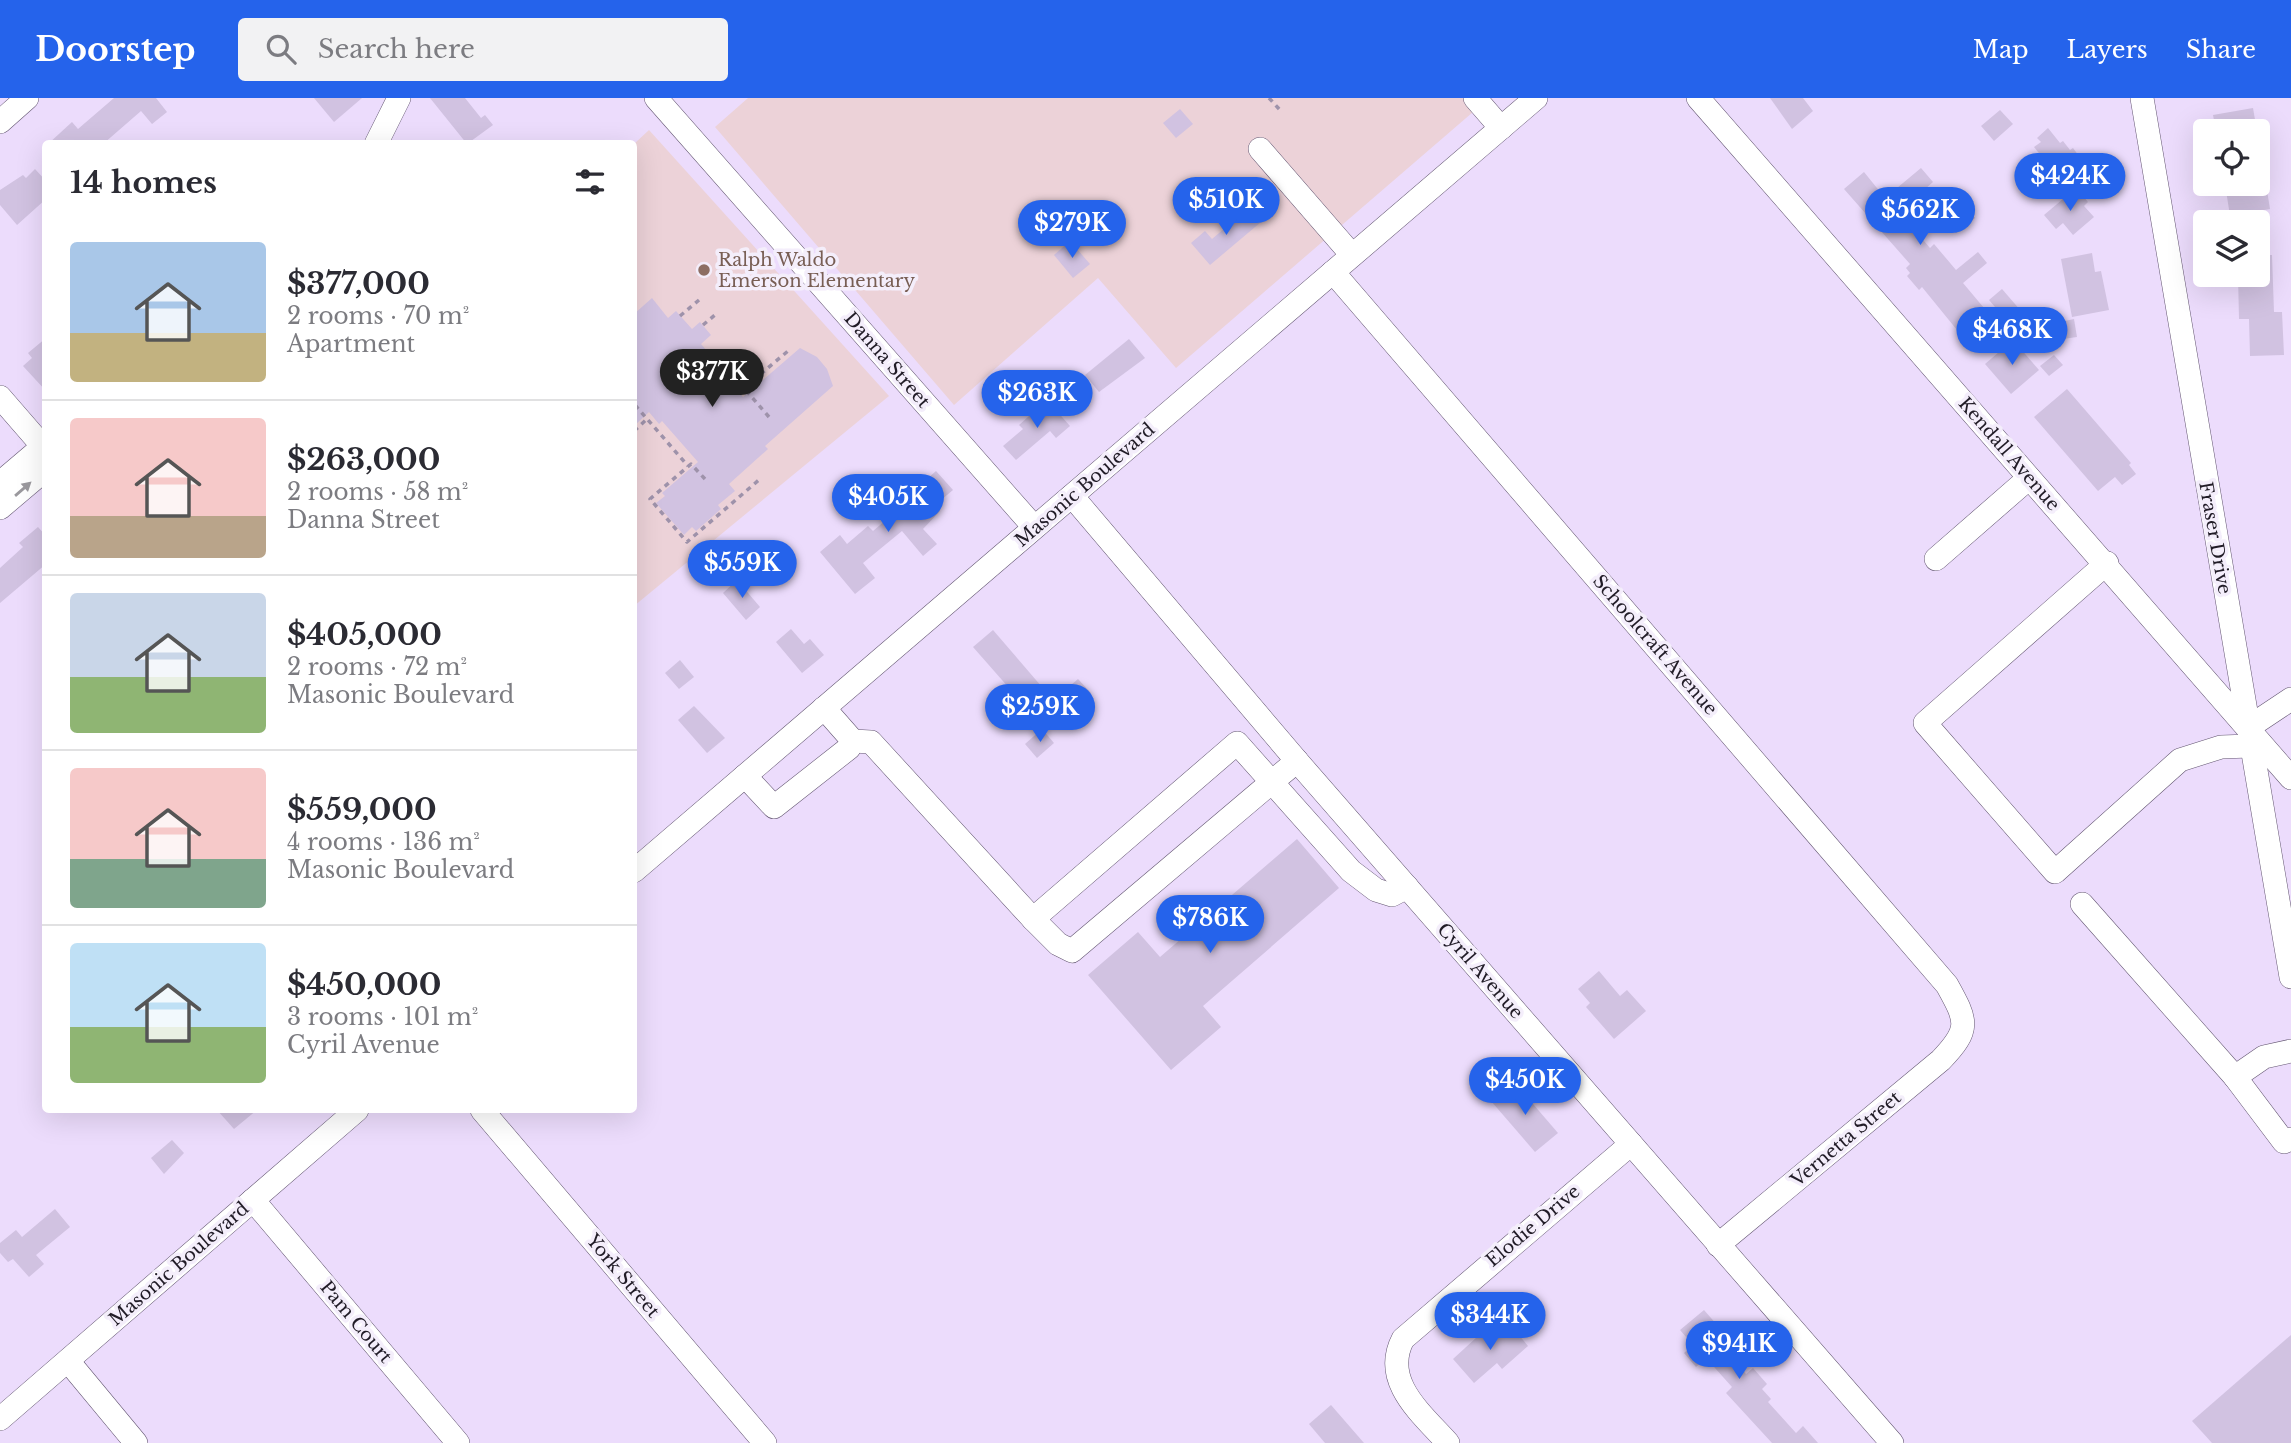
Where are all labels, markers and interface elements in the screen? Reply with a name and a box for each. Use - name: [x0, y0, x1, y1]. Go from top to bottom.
- search box: [238, 18, 728, 81]
- text: Doorstep: [35, 29, 196, 70]
- icon: search: [262, 30, 300, 68]
- text: Search here: [318, 33, 475, 65]
- text: Map: [1973, 35, 2029, 64]
- text: Layers: [2067, 35, 2148, 64]
- text: Share: [2186, 35, 2256, 64]
- map controls: [2193, 119, 2270, 287]
- button: locate: [2193, 119, 2270, 196]
- pin: $424K: [2021, 153, 2119, 213]
- text: $424K: [2030, 162, 2110, 190]
- icon: filters: [571, 163, 609, 201]
- text: 14 homes: [70, 164, 217, 201]
- pin: $510K: [1177, 178, 1275, 237]
- text: $510K: [1189, 186, 1263, 214]
- pin: $562K: [1871, 188, 1969, 247]
- text: $562K: [1881, 196, 1959, 224]
- pin: $279K: [1023, 200, 1121, 260]
- text: $279K: [1034, 209, 1110, 237]
- button: layers: [2193, 210, 2270, 287]
- place label: Ralph Waldo Emerson Elementary: [718, 249, 915, 292]
- marker: Ralph Waldo Emerson Elementary: [696, 262, 712, 278]
- text: $377,000: [287, 265, 430, 302]
- icon: home: [126, 270, 210, 354]
- text: 2 rooms · 70 m²: [287, 302, 469, 330]
- street label: Danna Street: [839, 308, 935, 413]
- pin: $468K: [1963, 308, 2061, 367]
- text: $468K: [1972, 316, 2052, 344]
- text: Apartment: [287, 330, 415, 358]
- pin: $377K: [663, 350, 761, 409]
- text: $377K: [676, 358, 748, 386]
- pin: $263K: [988, 370, 1086, 430]
- text: $263K: [998, 379, 1076, 407]
- street label: Kendall Avenue: [1954, 393, 2064, 515]
- street label: Masonic Boulevard: [1011, 418, 1159, 552]
- text: $263,000: [287, 441, 440, 478]
- icon: home: [126, 446, 210, 530]
- pin: $405K: [839, 474, 937, 534]
- text: 2 rooms · 58 m²: [287, 478, 468, 506]
- street label: Fraser Drive: [2194, 480, 2236, 596]
- one-way arrow: [14, 481, 32, 497]
- text: $405K: [848, 483, 928, 511]
- text: Danna Street: [287, 506, 440, 534]
- pin: $559K: [693, 540, 791, 600]
- text: $559K: [704, 549, 780, 577]
- street label: Schoolcraft Avenue: [1588, 570, 1722, 720]
- text: $405,000: [287, 616, 442, 653]
- icon: home: [126, 621, 210, 705]
- text: 2 rooms · 72 m²: [287, 653, 467, 681]
- text: Masonic Boulevard: [287, 681, 514, 709]
- pin: $259K: [991, 684, 1089, 744]
- text: $259K: [1001, 693, 1079, 721]
- text: $559,000: [287, 791, 437, 828]
- icon: home: [126, 796, 210, 880]
- text: 4 rooms · 136 m²: [287, 828, 480, 856]
- text: Masonic Boulevard: [287, 856, 514, 884]
- pin: $786K: [1161, 896, 1259, 955]
- text: $786K: [1172, 904, 1248, 932]
- street label: Cyril Avenue: [1432, 919, 1528, 1023]
- text: $450,000: [287, 966, 441, 1003]
- icon: home: [126, 971, 210, 1055]
- text: 3 rooms · 101 m²: [287, 1003, 478, 1031]
- text: Cyril Avenue: [287, 1031, 440, 1059]
- pin: $450K: [1476, 1058, 1574, 1117]
- text: $450K: [1485, 1066, 1565, 1094]
- street label: Vernetta Street: [1786, 1086, 1906, 1192]
- street label: Elodie Drive: [1482, 1180, 1584, 1272]
- street label: Masonic Boulevard: [105, 1197, 253, 1331]
- street label: York Street: [581, 1229, 664, 1322]
- street label: Pam Court: [315, 1277, 397, 1368]
- pin: $344K: [1441, 1292, 1539, 1352]
- text: $344K: [1451, 1301, 1529, 1329]
- pin: $941K: [1690, 1322, 1788, 1381]
- text: $941K: [1702, 1330, 1776, 1358]

